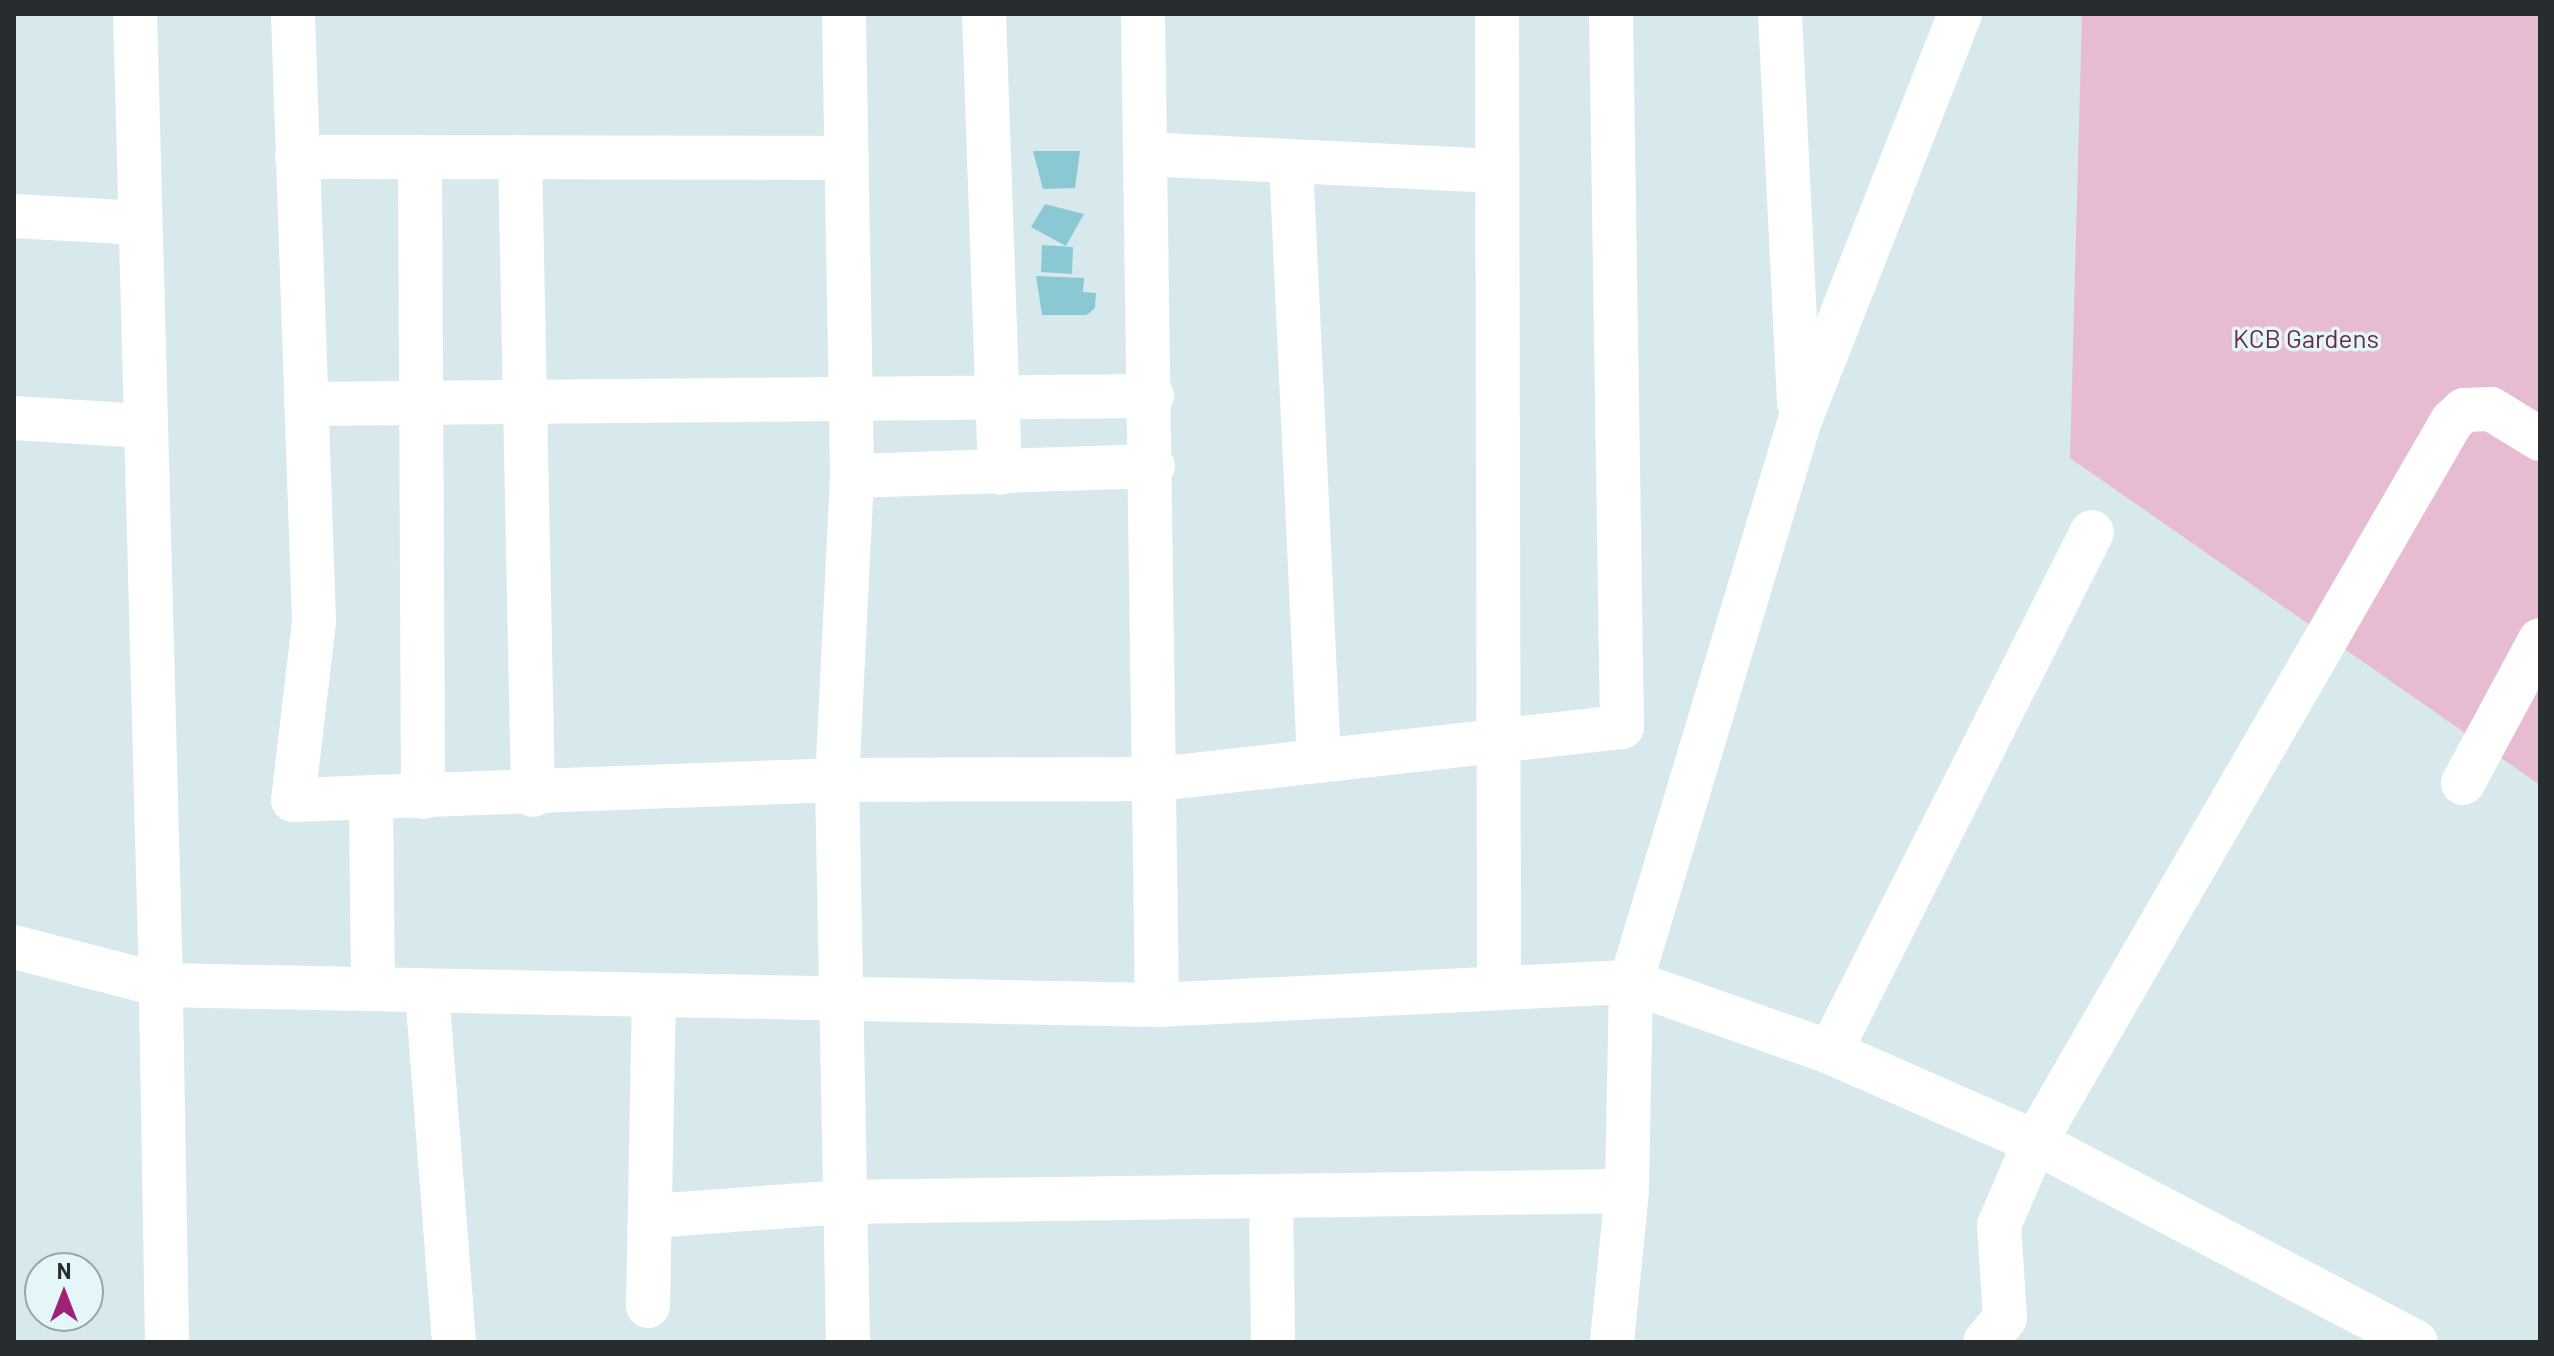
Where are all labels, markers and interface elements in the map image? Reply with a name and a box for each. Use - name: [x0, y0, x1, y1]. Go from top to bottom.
- park label: KCB Gardens: [2233, 322, 2379, 354]
- north arrow: [24, 1252, 104, 1332]
- text: N: [57, 1257, 71, 1283]

